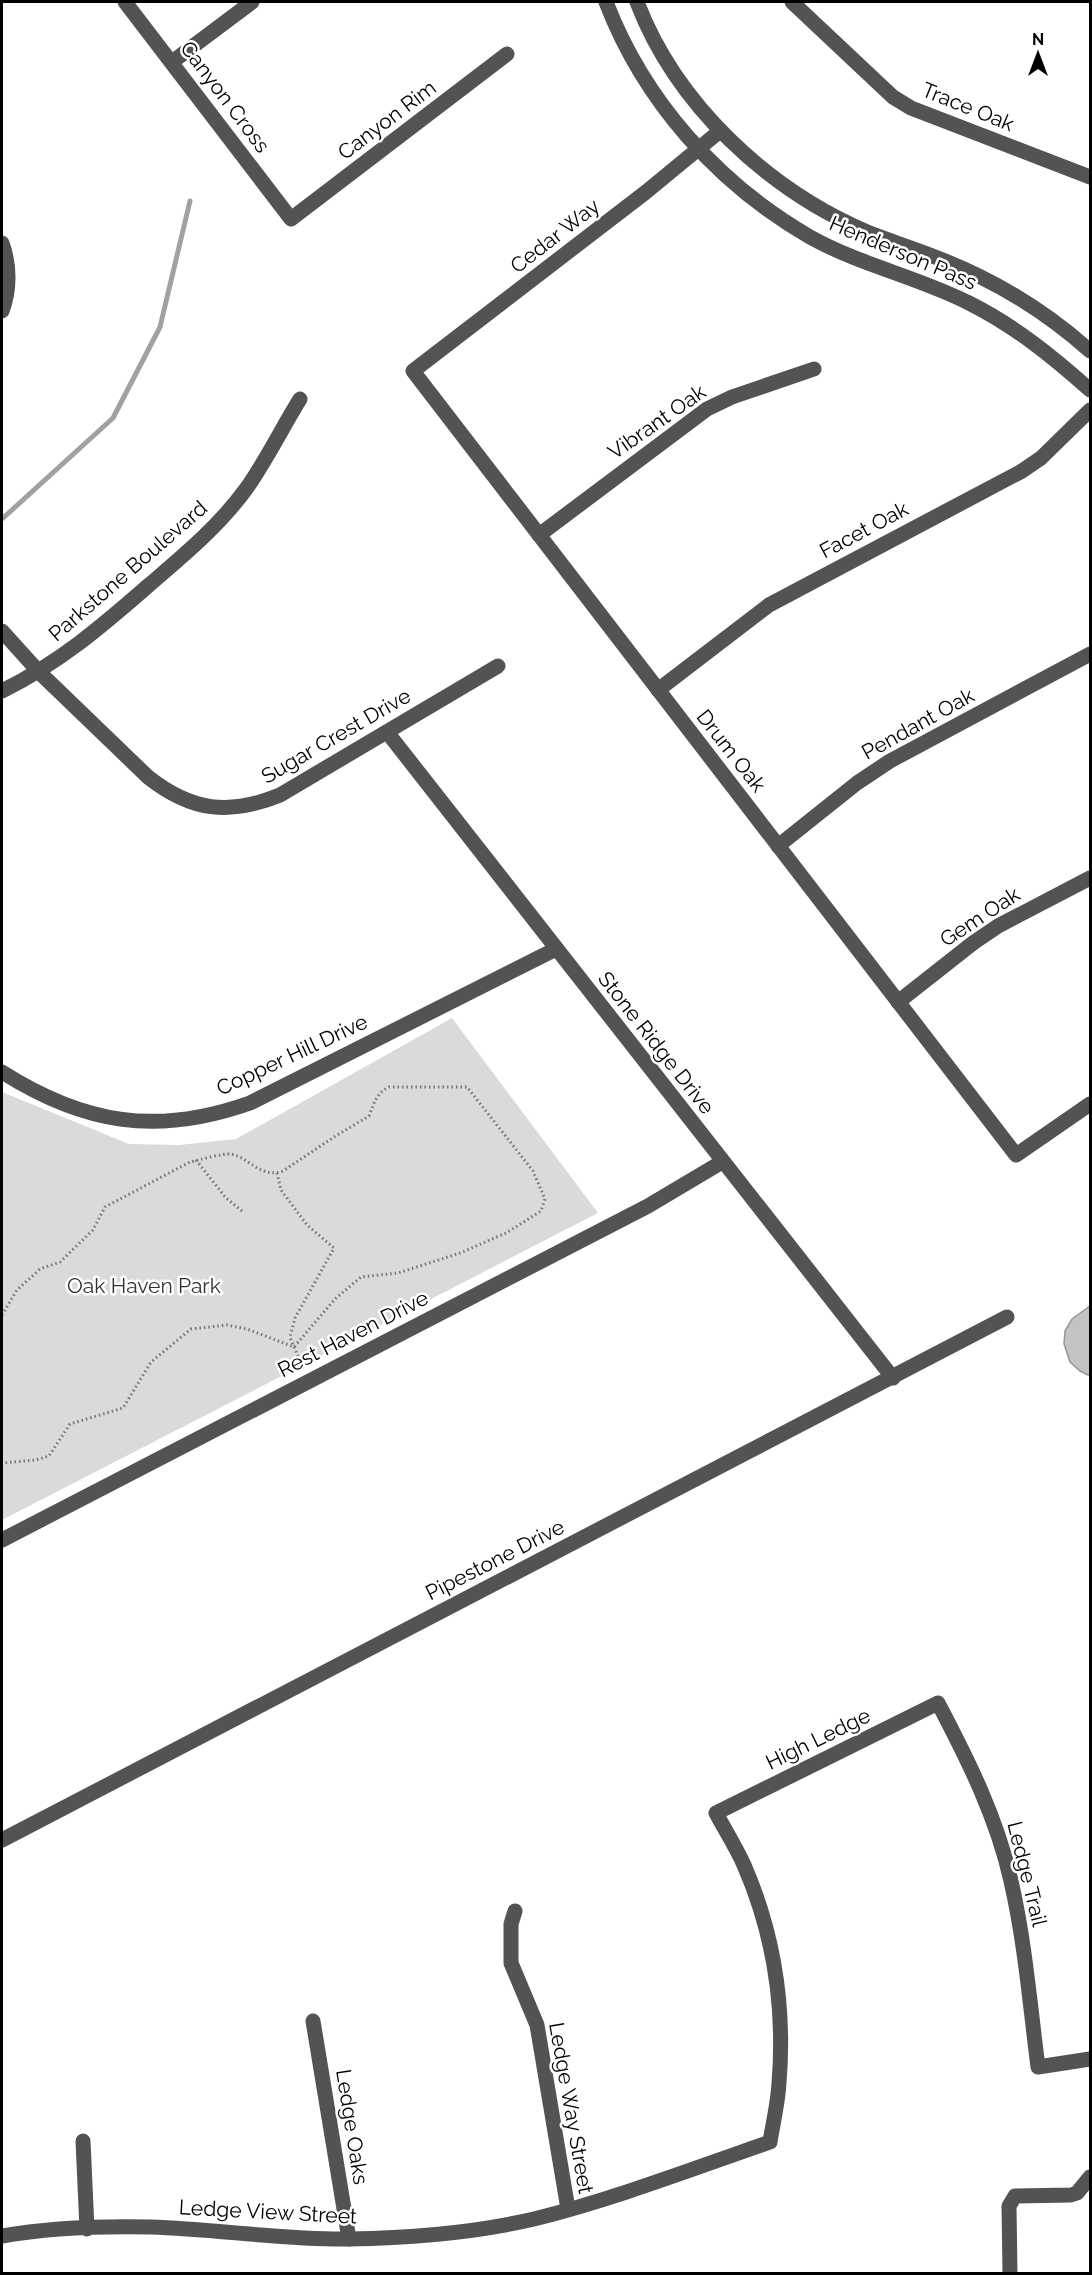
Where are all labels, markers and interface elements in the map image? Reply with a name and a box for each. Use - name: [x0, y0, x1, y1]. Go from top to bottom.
- north arrow: [1008, 24, 1068, 84]
- text: N: [1032, 30, 1044, 49]
- street label: Canyon Cross: [175, 36, 275, 157]
- street label: Canyon Rim: [333, 75, 441, 165]
- street label: Trace Oak: [918, 77, 1018, 136]
- street label: Cedar Way: [505, 193, 604, 278]
- street label: Henderson Pass: [826, 210, 981, 295]
- street label: Vibrant Oak: [603, 379, 710, 464]
- street label: Parkstone Boulevard: [43, 495, 212, 646]
- street label: Facet Oak: [815, 496, 912, 563]
- street label: Pendant Oak: [857, 682, 978, 765]
- street label: Sugar Crest Drive: [257, 683, 415, 788]
- street label: Drum Oak: [691, 704, 771, 797]
- street label: Gem Oak: [935, 882, 1024, 952]
- street label: Stone Ridge Drive: [593, 966, 720, 1119]
- street label: Copper Hill Drive: [212, 1009, 371, 1100]
- park label: Oak Haven Park: [67, 1273, 221, 1298]
- street label: Rest Haven Drive: [273, 1285, 432, 1382]
- street label: Pipestone Drive: [421, 1514, 568, 1605]
- street label: High Ledge: [761, 1702, 874, 1775]
- street label: Ledge Trail: [1002, 1819, 1053, 1929]
- street label: Ledge Way Street: [544, 2020, 599, 2196]
- street label: Ledge Oaks: [331, 2067, 374, 2186]
- street label: Ledge View Street: [178, 2194, 358, 2229]

